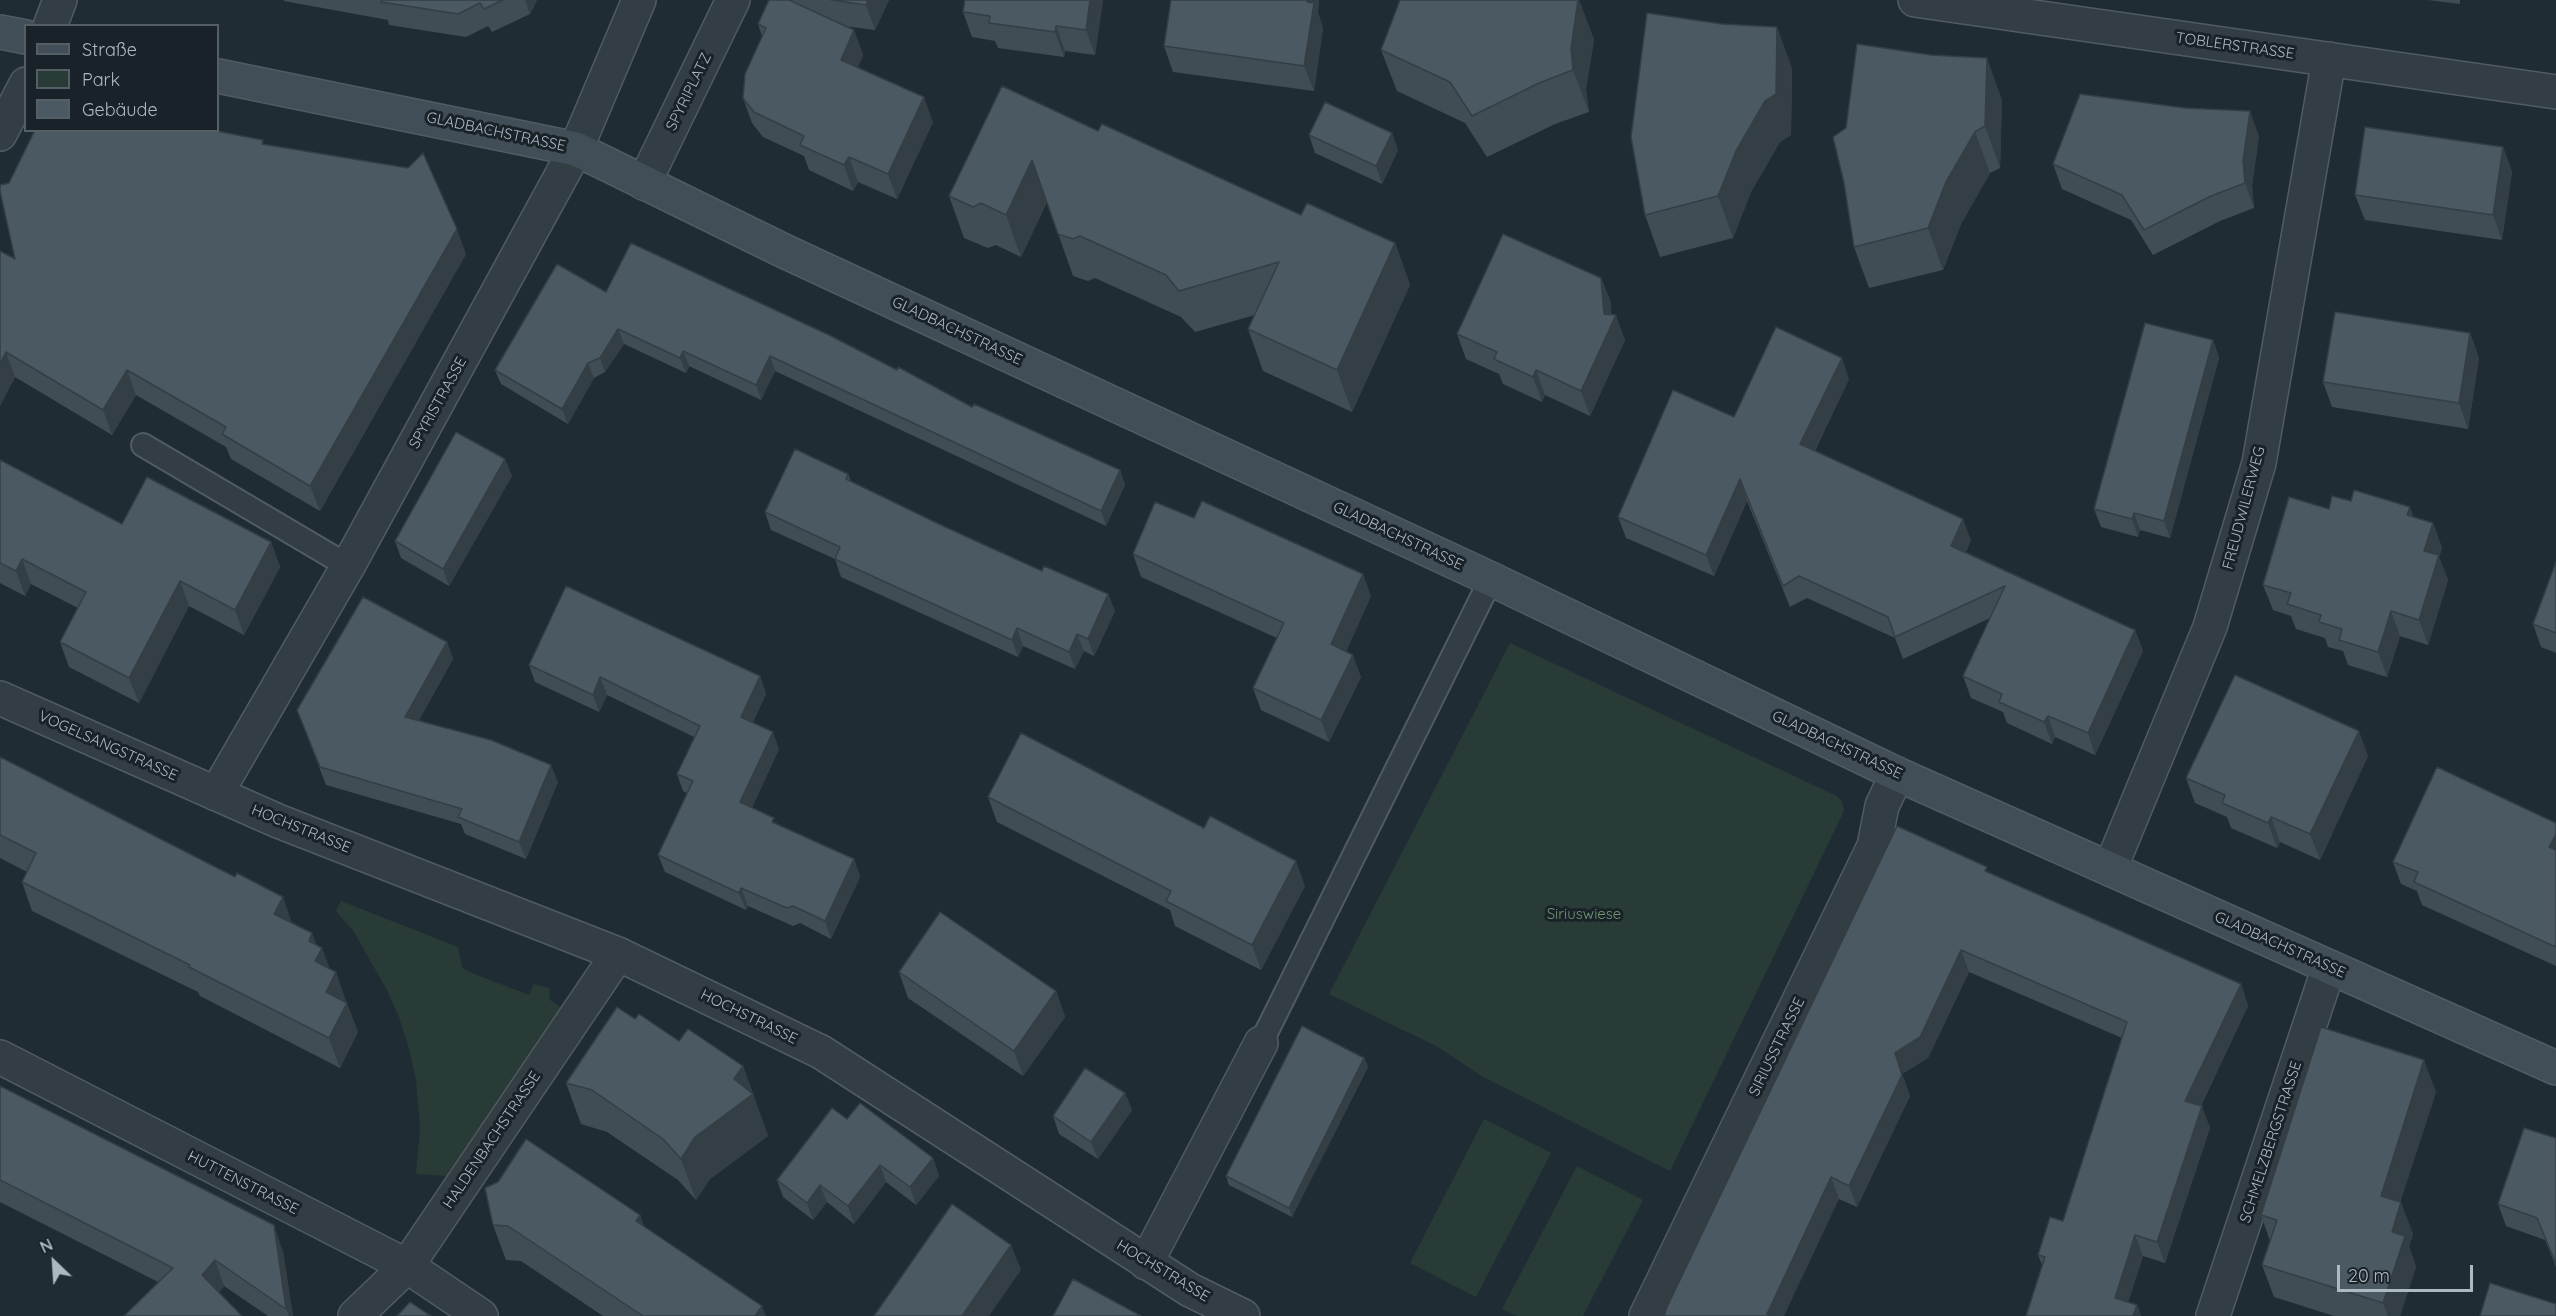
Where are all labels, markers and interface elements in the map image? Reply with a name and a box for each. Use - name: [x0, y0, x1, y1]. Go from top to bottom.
- legend: [24, 24, 219, 132]
- street label: TOBLERSTRASSE: [2175, 29, 2295, 63]
- text: Straße: [82, 38, 137, 61]
- street label: SPYRIPLATZ: [662, 50, 716, 134]
- text: Park: [82, 68, 120, 91]
- text: Gebäude: [82, 98, 158, 121]
- street label: GLADBACHSTRASSE: [425, 108, 567, 156]
- street label: GLADBACHSTRASSE: [889, 293, 1025, 369]
- street label: SPYRISTRASSE: [405, 354, 471, 452]
- street label: FREUDWILERWEG: [2219, 444, 2269, 572]
- street label: GLADBACHSTRASSE: [1330, 498, 1466, 574]
- street label: VOGELSANGSTRASSE: [36, 707, 180, 785]
- street label: GLADBACHSTRASSE: [1769, 707, 1905, 783]
- street label: HOCHSTRASSE: [249, 801, 353, 857]
- park label: Siriuswiese: [1547, 905, 1621, 923]
- street label: GLADBACHSTRASSE: [2212, 908, 2348, 982]
- street label: HOCHSTRASSE: [698, 986, 800, 1048]
- street label: SIRIUSSTRASSE: [1745, 995, 1809, 1099]
- street label: SCHMELZBERGSTRASSE: [2236, 1059, 2306, 1225]
- street label: HALDENBACHSTRASSE: [439, 1068, 545, 1212]
- street label: HUTTENSTRASSE: [185, 1147, 301, 1219]
- north arrow: [24, 1232, 84, 1292]
- text: N: [37, 1234, 56, 1257]
- street label: HOCHSTRASSE: [1113, 1236, 1213, 1306]
- scale bar: [2340, 1253, 2476, 1291]
- text: 20 m: [2348, 1264, 2390, 1287]

